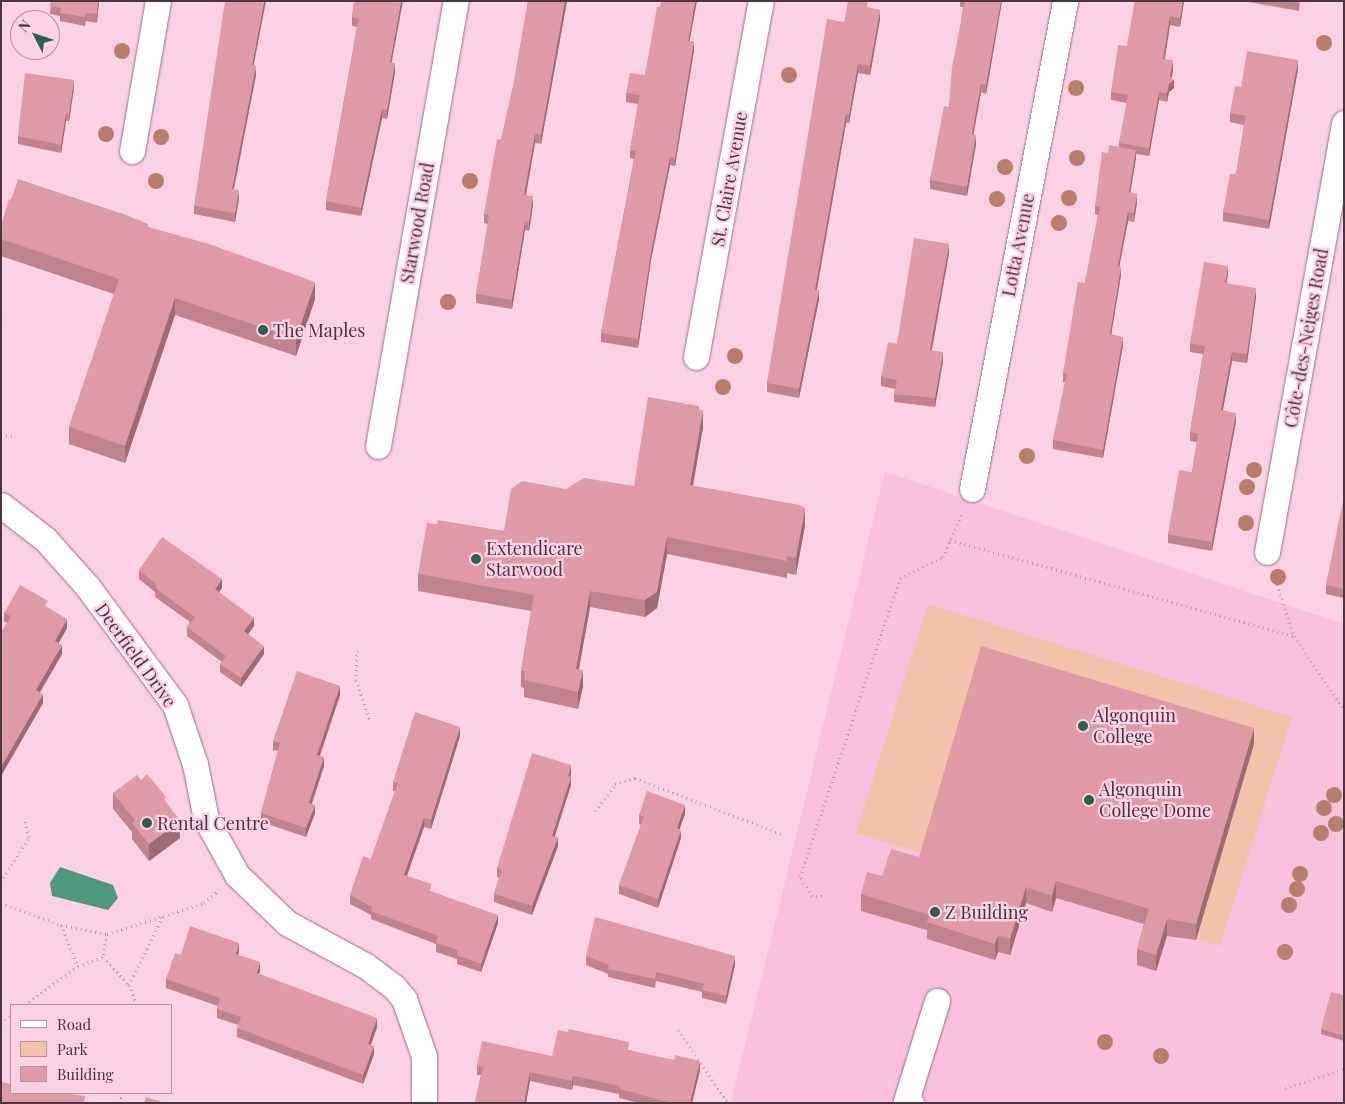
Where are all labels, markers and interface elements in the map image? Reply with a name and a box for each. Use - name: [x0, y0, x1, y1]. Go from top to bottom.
- north arrow: [10, 10, 60, 60]
- text: N: [14, 15, 35, 36]
- street label: St. Claire Avenue: [706, 109, 752, 249]
- street label: Starwood Road: [396, 161, 438, 285]
- street label: Lotta Avenue: [997, 191, 1039, 299]
- street label: Côte-des-Neiges Road: [1280, 247, 1332, 429]
- place label: The Maples: [273, 319, 365, 341]
- marker: The Maples: [257, 324, 269, 336]
- place label: Extendicare Starwood: [486, 538, 583, 580]
- marker: Extendicare Starwood: [470, 553, 482, 565]
- street label: Deerfield Drive: [91, 599, 181, 711]
- place label: Algonquin College: [1093, 705, 1176, 748]
- marker: Algonquin College: [1077, 720, 1089, 732]
- place label: Algonquin College Dome: [1099, 779, 1211, 822]
- marker: Algonquin College Dome: [1083, 794, 1095, 806]
- place label: Rental Centre: [157, 812, 269, 834]
- marker: Rental Centre: [141, 817, 153, 829]
- place label: Z Building: [945, 901, 1028, 923]
- marker: Z Building: [929, 906, 941, 918]
- legend: [10, 1004, 172, 1094]
- text: Road: [57, 1014, 91, 1034]
- text: Park: [57, 1039, 88, 1059]
- text: Building: [57, 1064, 113, 1084]

